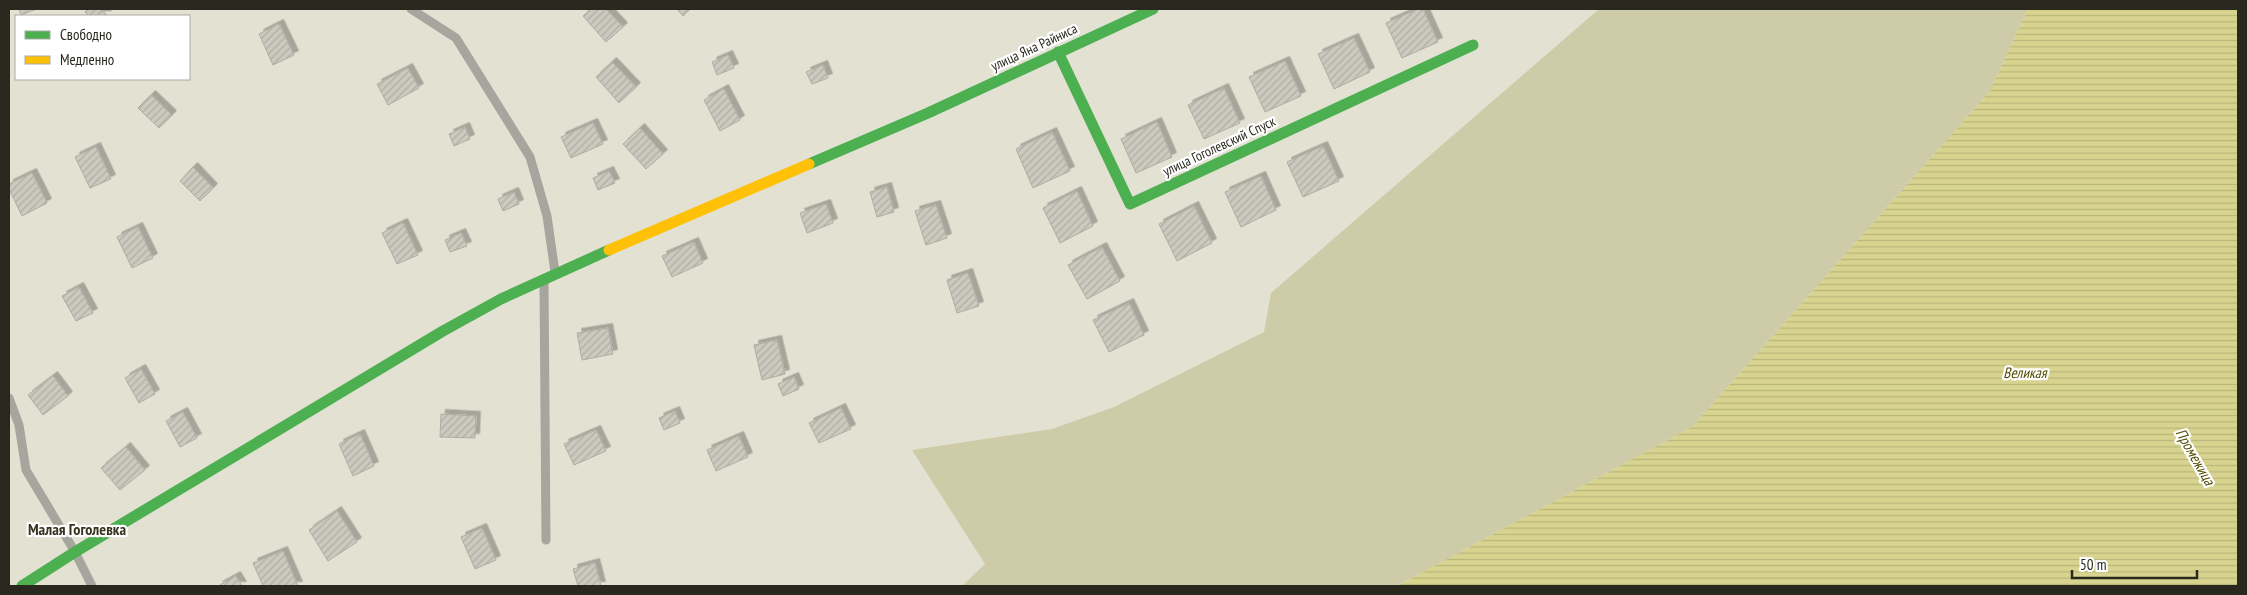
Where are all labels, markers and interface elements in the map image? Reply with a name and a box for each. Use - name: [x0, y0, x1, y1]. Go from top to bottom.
- legend: [15, 15, 190, 80]
- street label: улица Яна Райниса: [988, 19, 1080, 75]
- text: Свободно: [60, 25, 112, 44]
- text: Медленно: [60, 50, 114, 69]
- street label: улица Гоголевский Спуск: [1160, 112, 1279, 180]
- water label: Великая: [2003, 363, 2048, 382]
- water label: Промежица: [2172, 425, 2220, 489]
- district label: Малая Гоголевка: [28, 519, 126, 539]
- scale bar: [2072, 548, 2197, 580]
- text: 50 m: [2080, 555, 2106, 574]

